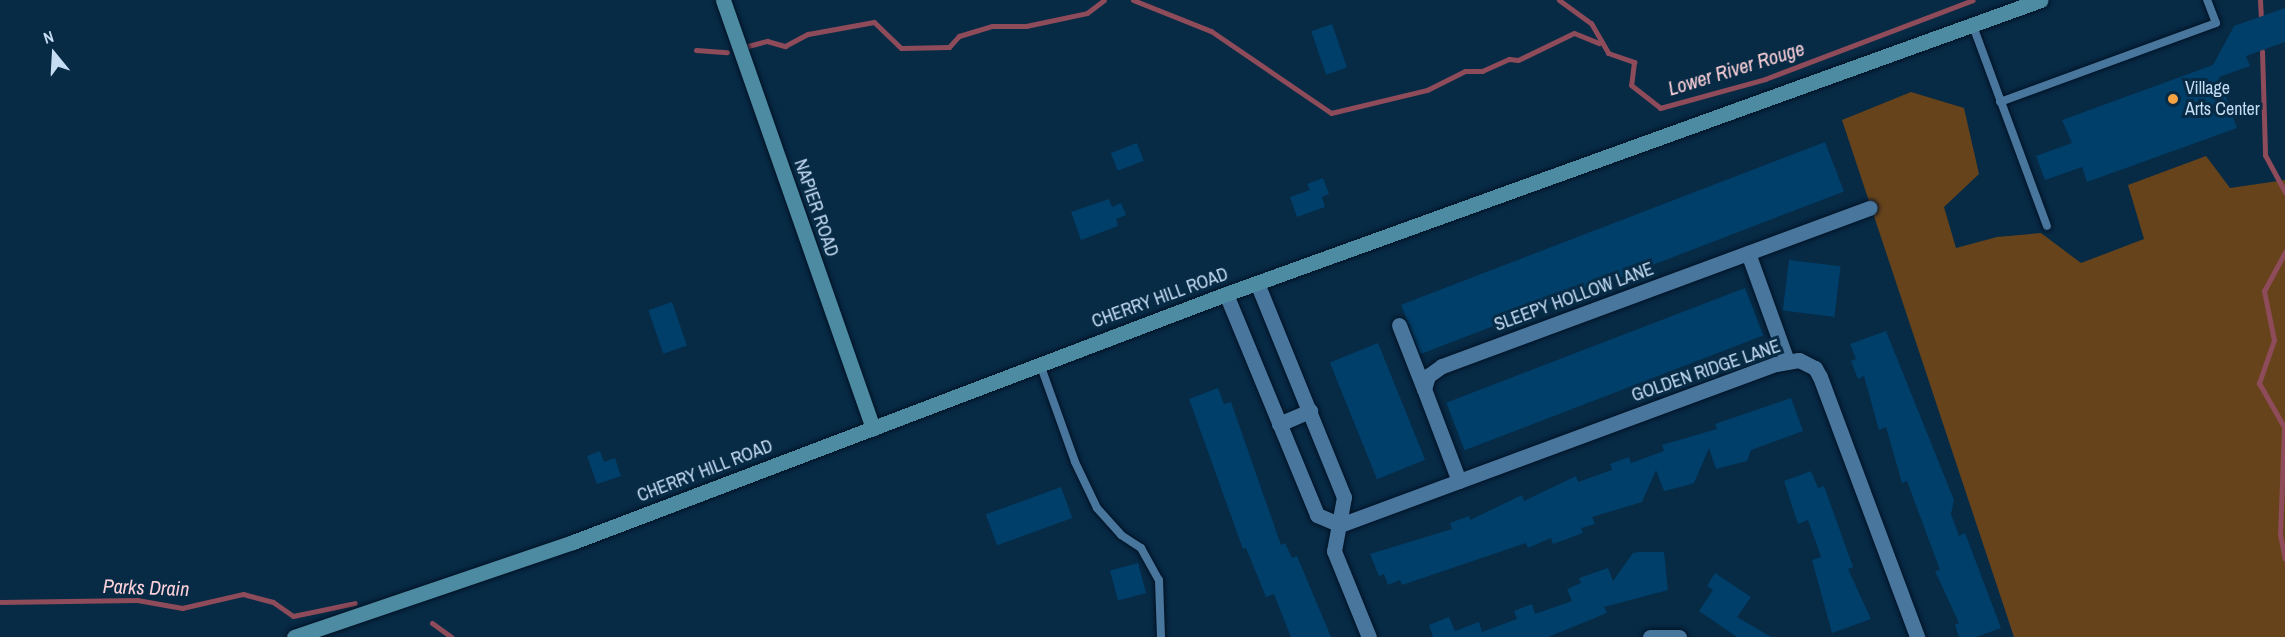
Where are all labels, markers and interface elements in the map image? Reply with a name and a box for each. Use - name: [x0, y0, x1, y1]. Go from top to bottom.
- north arrow: [24, 24, 84, 84]
- text: N: [41, 25, 56, 49]
- water label: Lower River Rouge: [1665, 36, 1807, 100]
- place label: Village Arts Center: [2185, 78, 2260, 121]
- marker: Village Arts Center: [2166, 92, 2180, 106]
- street label: NAPIER ROAD: [789, 156, 843, 260]
- street label: SLEEPY HOLLOW LANE: [1491, 258, 1657, 336]
- street label: CHERRY HILL ROAD: [1089, 263, 1231, 333]
- street label: GOLDEN RIDGE LANE: [1629, 335, 1783, 407]
- street label: CHERRY HILL ROAD: [634, 435, 776, 507]
- water label: Parks Drain: [102, 573, 190, 601]

